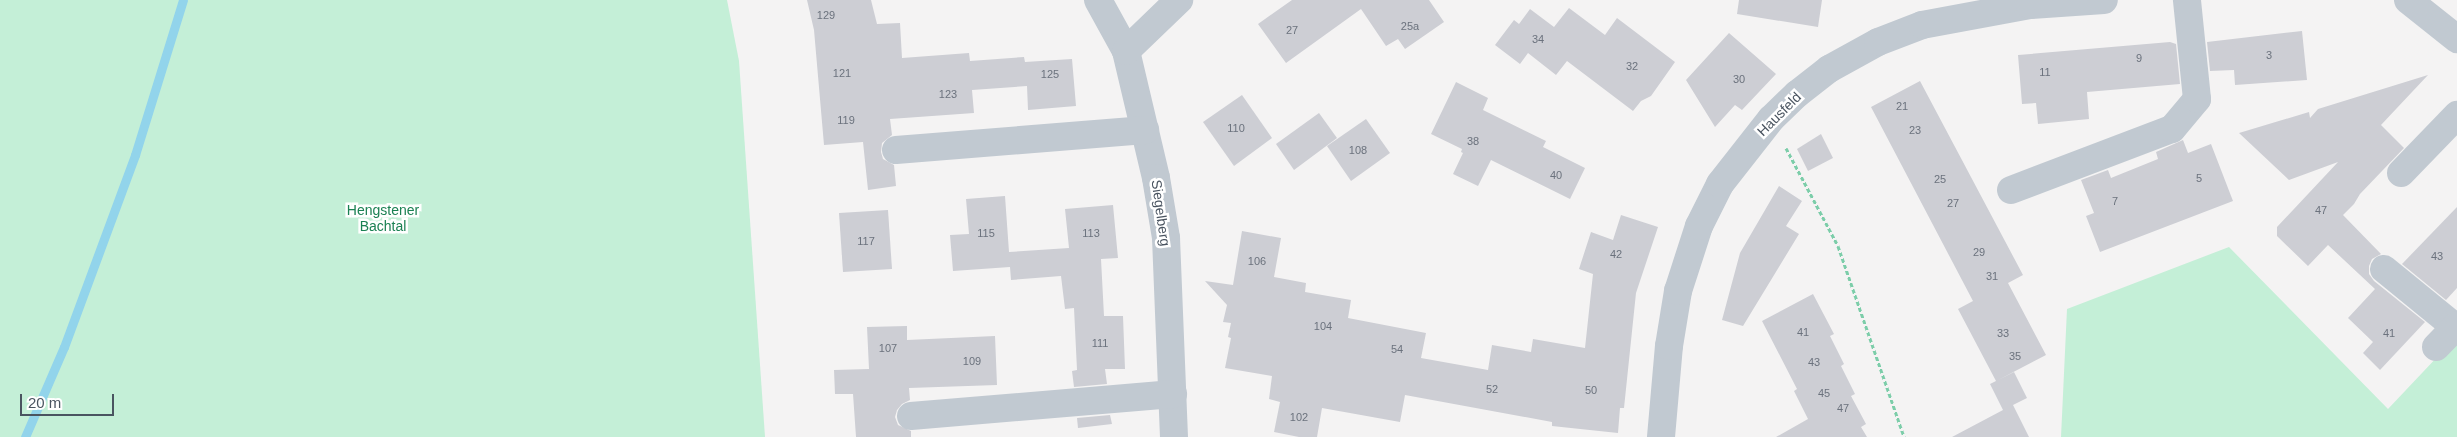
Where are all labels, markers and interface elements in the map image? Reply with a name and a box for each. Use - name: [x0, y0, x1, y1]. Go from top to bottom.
- house number: 129: [817, 8, 835, 22]
- house number: 25a: [1401, 19, 1419, 33]
- house number: 27: [1286, 23, 1298, 37]
- house number: 34: [1532, 32, 1544, 46]
- house number: 3: [2266, 48, 2272, 62]
- house number: 9: [2136, 51, 2142, 65]
- house number: 32: [1626, 59, 1638, 73]
- house number: 11: [2039, 65, 2051, 79]
- house number: 121: [833, 66, 851, 80]
- house number: 125: [1041, 67, 1059, 81]
- house number: 30: [1733, 72, 1745, 86]
- house number: 123: [939, 87, 957, 101]
- street label: Hausfeld: [1754, 89, 1804, 139]
- house number: 21: [1896, 99, 1908, 113]
- house number: 119: [837, 113, 855, 127]
- house number: 110: [1227, 121, 1245, 135]
- house number: 23: [1909, 123, 1921, 137]
- house number: 38: [1467, 134, 1479, 148]
- house number: 108: [1349, 143, 1367, 157]
- house number: 40: [1550, 168, 1562, 182]
- house number: 5: [2196, 171, 2202, 185]
- house number: 25: [1934, 172, 1946, 186]
- street label: Siegelberg: [1148, 179, 1174, 247]
- house number: 7: [2112, 194, 2118, 208]
- house number: 27: [1947, 196, 1959, 210]
- park label: Hengstener Bachtal: [347, 202, 419, 234]
- house number: 47: [2315, 203, 2327, 217]
- house number: 115: [977, 226, 995, 240]
- house number: 113: [1082, 226, 1100, 240]
- house number: 117: [857, 234, 875, 248]
- house number: 29: [1973, 245, 1985, 259]
- house number: 42: [1610, 247, 1622, 261]
- house number: 43: [2431, 249, 2443, 263]
- house number: 106: [1248, 254, 1266, 268]
- house number: 31: [1986, 269, 1998, 283]
- house number: 104: [1314, 319, 1332, 333]
- house number: 41: [1797, 325, 1809, 339]
- house number: 33: [1997, 326, 2009, 340]
- house number: 41: [2383, 326, 2395, 340]
- house number: 111: [1092, 336, 1108, 350]
- house number: 107: [879, 341, 897, 355]
- house number: 54: [1391, 342, 1403, 356]
- house number: 35: [2009, 349, 2021, 363]
- house number: 109: [963, 354, 981, 368]
- house number: 43: [1808, 355, 1820, 369]
- house number: 52: [1486, 382, 1498, 396]
- house number: 50: [1585, 383, 1597, 397]
- scale bar: [22, 384, 116, 416]
- house number: 45: [1818, 386, 1830, 400]
- text: 20 m: [28, 394, 61, 411]
- house number: 47: [1837, 401, 1849, 415]
- house number: 102: [1290, 410, 1308, 424]

